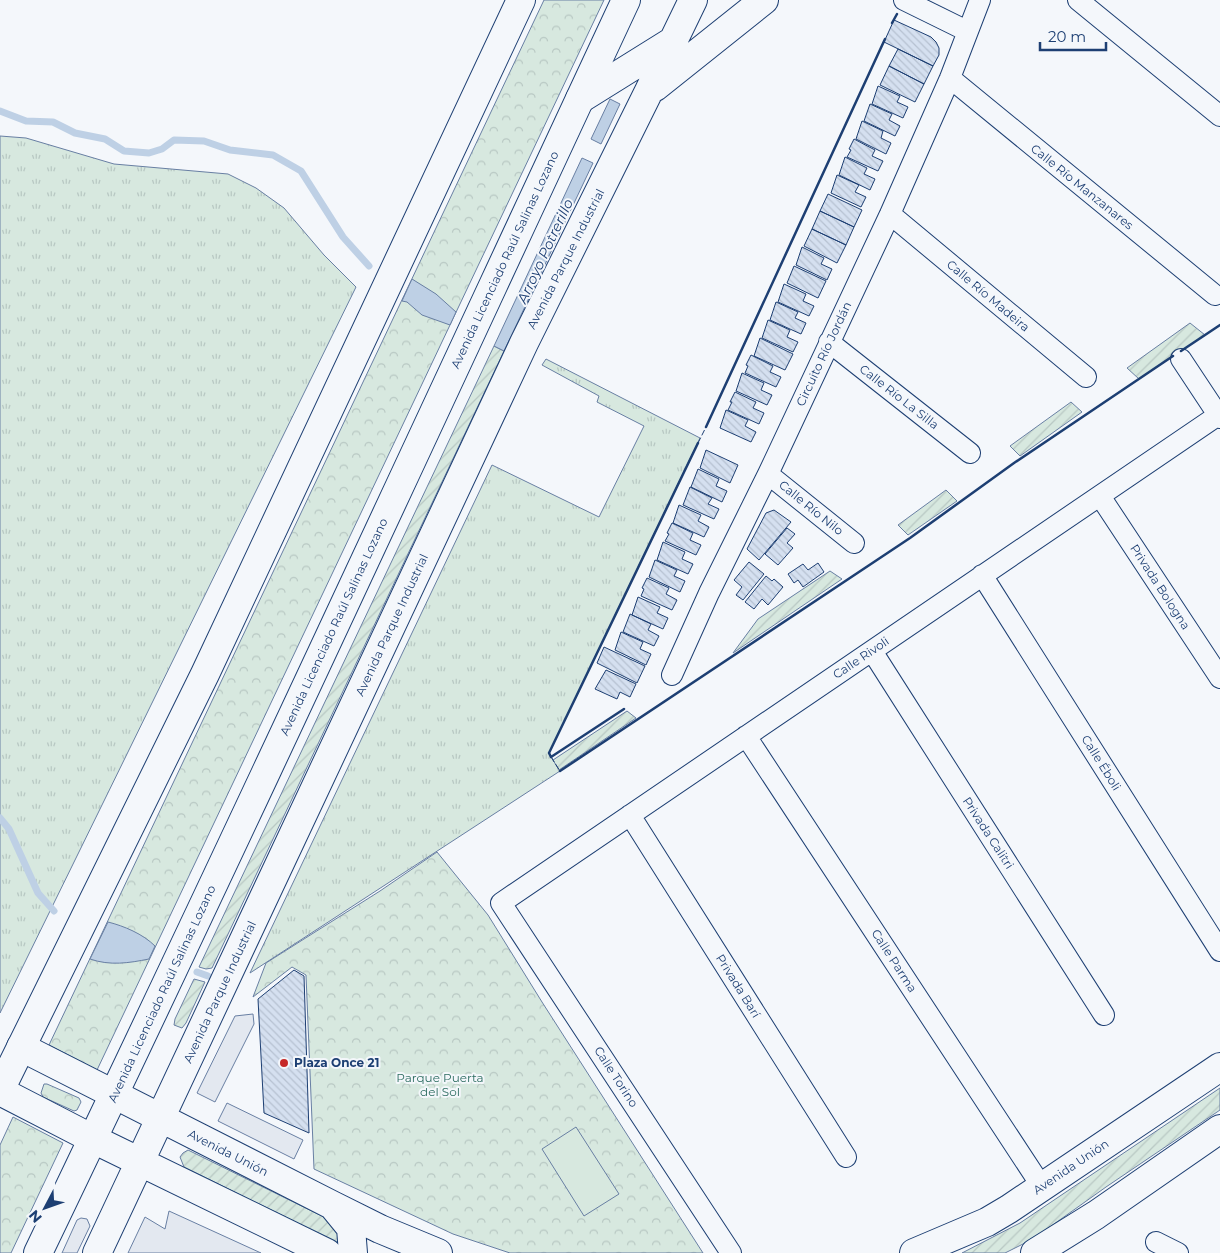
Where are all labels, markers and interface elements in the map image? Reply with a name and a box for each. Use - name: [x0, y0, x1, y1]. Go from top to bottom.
- scale bar: [1040, 20, 1106, 52]
- text: 20 m: [1048, 27, 1086, 46]
- street label: Calle Río Manzanares: [1028, 141, 1137, 233]
- street label: Avenida Licenciado Raúl Salinas Lozano: [447, 149, 562, 371]
- street label: Avenida Parque Industrial: [524, 186, 607, 331]
- water label: Arroyo Potrerillo: [512, 196, 577, 307]
- street label: Calle Río Madeira: [944, 257, 1033, 335]
- street label: Circuito Río Jordán: [793, 299, 854, 409]
- street label: Calle Río La Silla: [857, 361, 942, 432]
- street label: Calle Río Nilo: [776, 477, 847, 538]
- street label: Avenida Licenciado Raúl Salinas Lozano: [276, 516, 391, 738]
- street label: Privada Bologna: [1127, 541, 1194, 632]
- street label: Avenida Parque Industrial: [352, 551, 431, 698]
- street label: Calle Rivoli: [830, 633, 892, 682]
- street label: Calle Éboli: [1079, 732, 1124, 793]
- street label: Privada Calitri: [960, 794, 1017, 871]
- street label: Avenida Licenciado Raúl Salinas Lozano: [104, 883, 219, 1105]
- street label: Avenida Parque Industrial: [180, 918, 259, 1065]
- street label: Calle Parma: [868, 926, 920, 995]
- street label: Privada Barí: [713, 951, 764, 1021]
- street label: Calle Torino: [591, 1043, 642, 1110]
- place label: Plaza Once 21: [294, 1055, 379, 1070]
- marker: Plaza Once 21: [278, 1057, 290, 1069]
- park label: Parque Puerta del Sol: [396, 1070, 484, 1099]
- street label: Avenida Unión: [186, 1126, 271, 1179]
- street label: Avenida Unión: [1030, 1136, 1111, 1197]
- north arrow: [20, 1183, 70, 1233]
- text: N: [25, 1206, 46, 1227]

